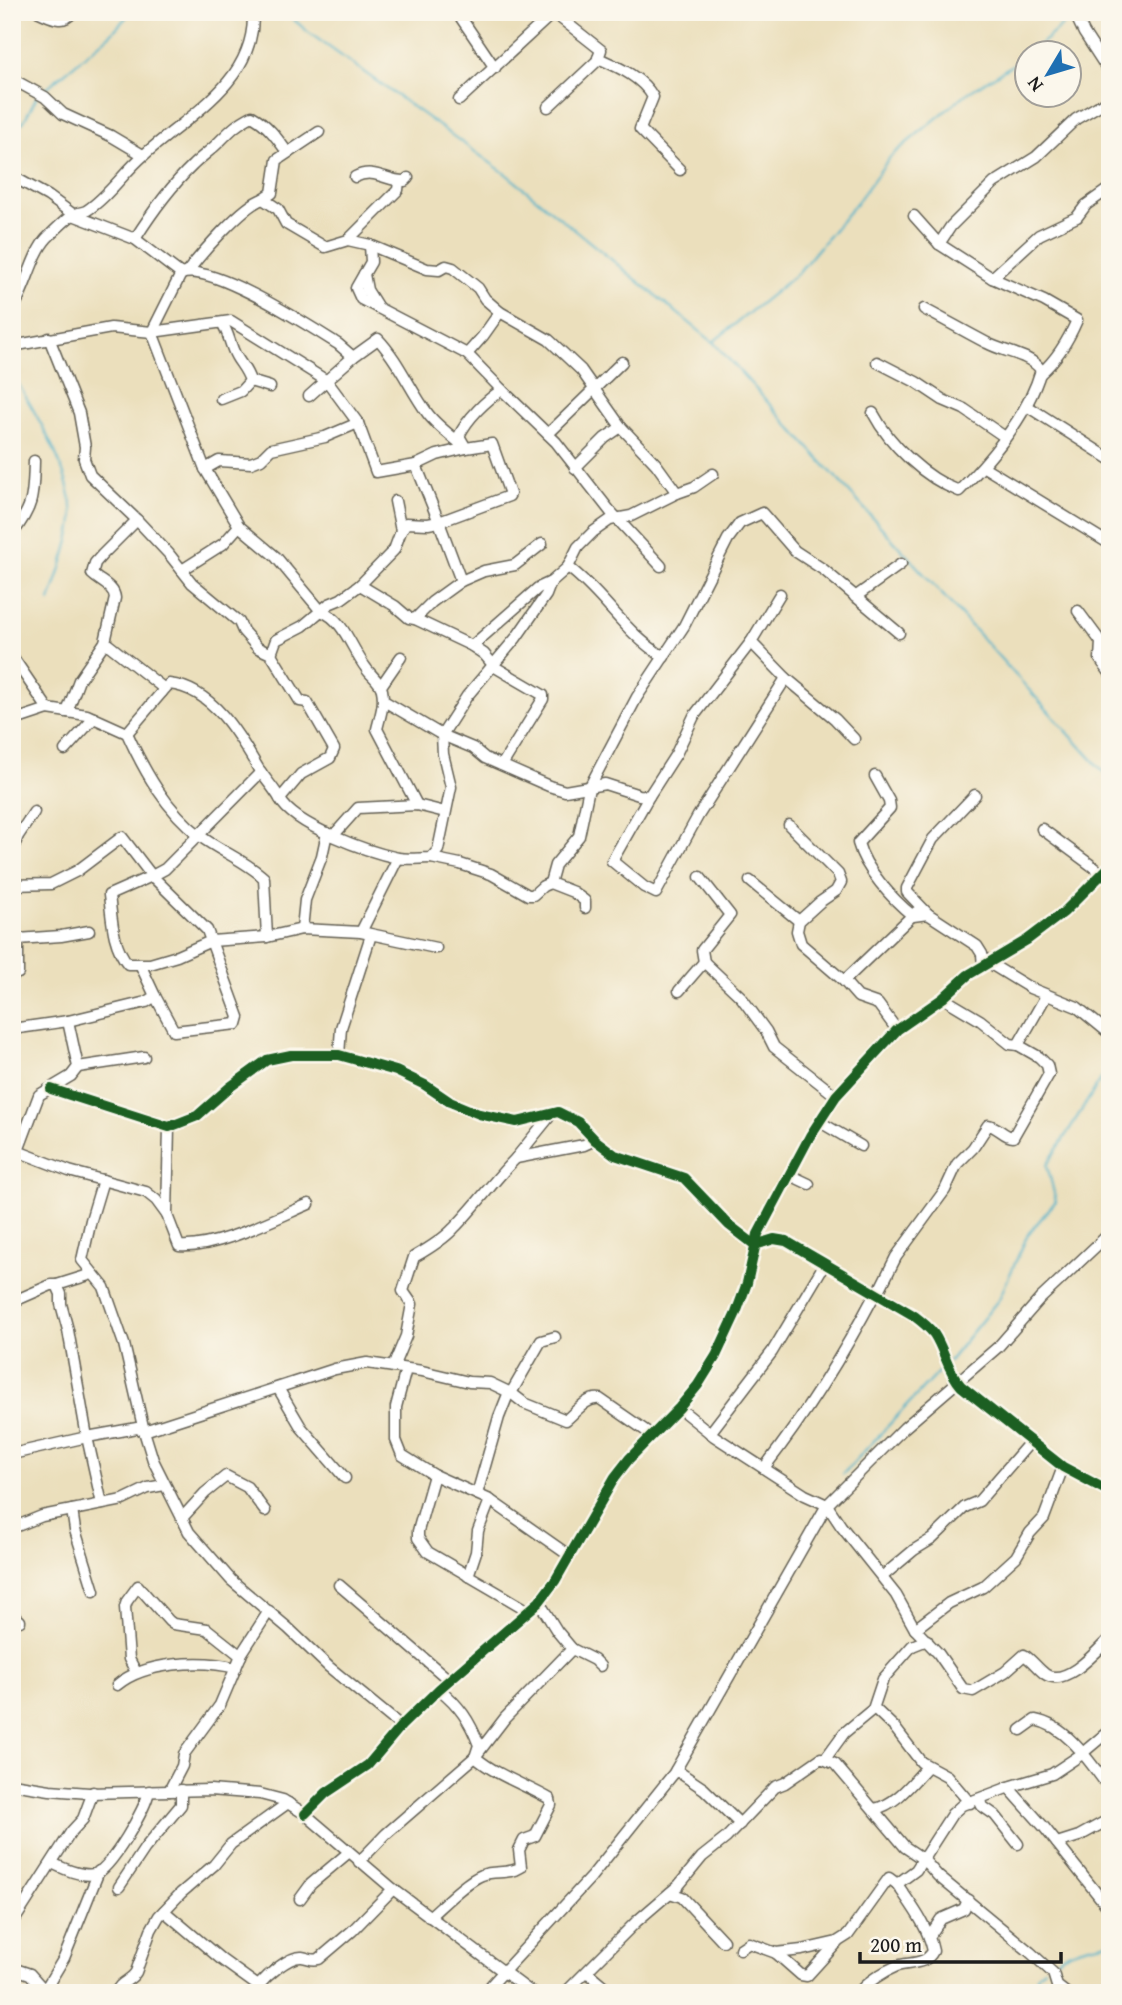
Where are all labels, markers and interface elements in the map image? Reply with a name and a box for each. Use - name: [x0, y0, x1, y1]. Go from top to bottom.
- north arrow: [1014, 38, 1084, 108]
- text: N: [1019, 71, 1050, 98]
- scale bar: [860, 1921, 1061, 1965]
- text: 200 m: [870, 1929, 922, 1960]

